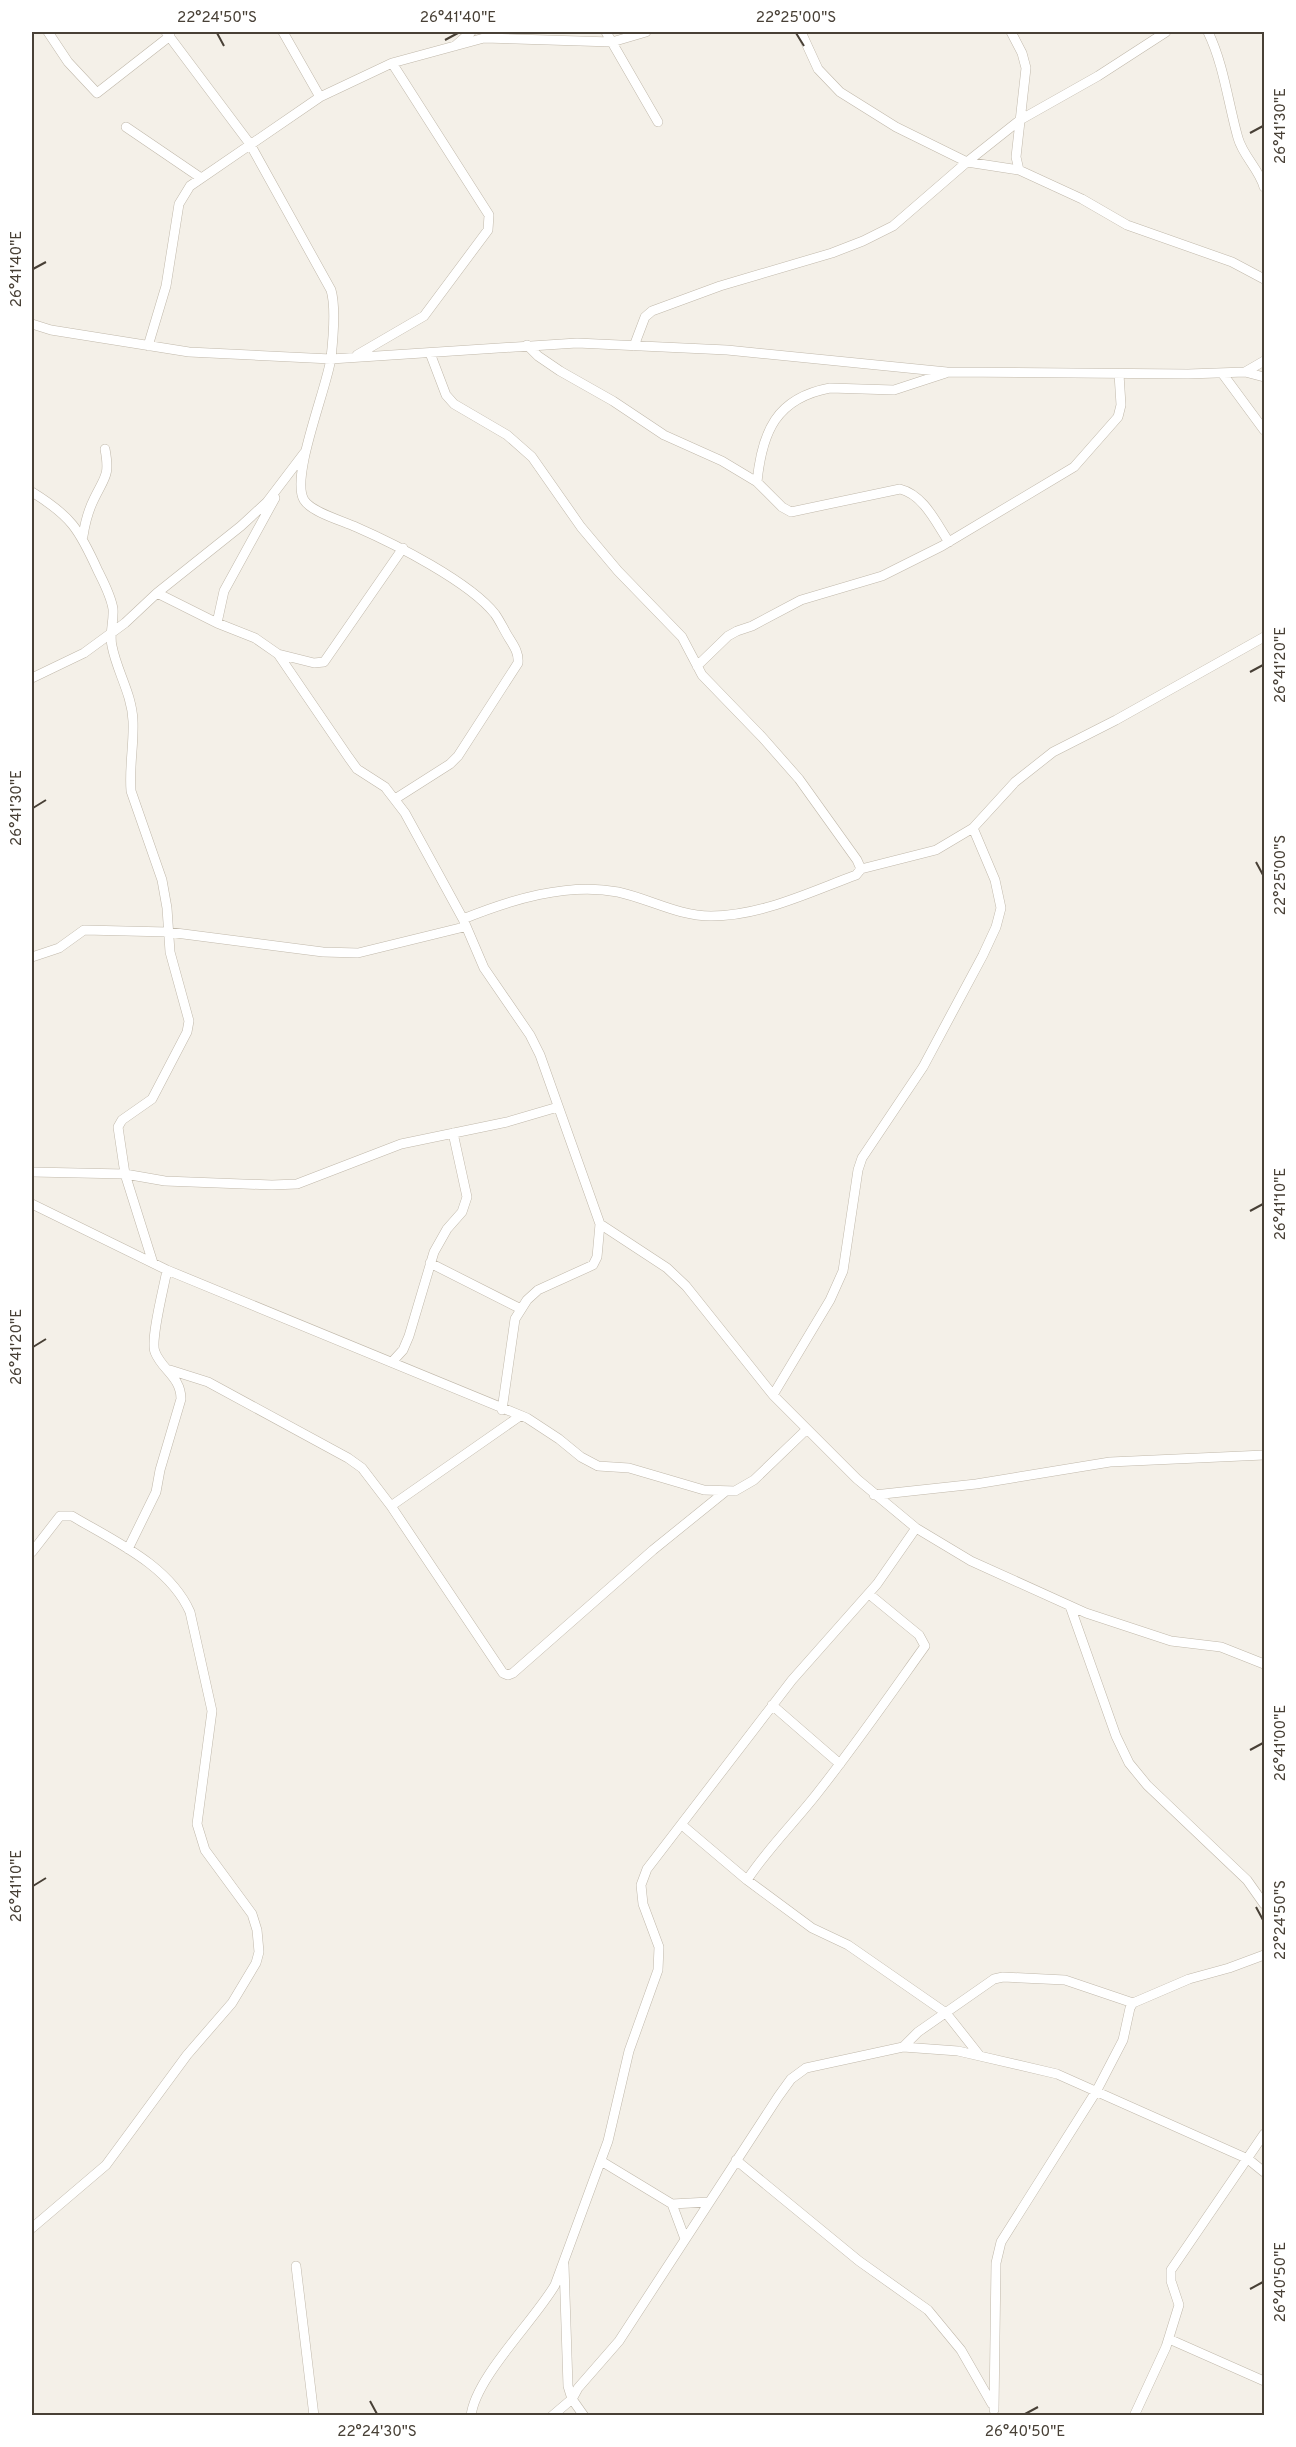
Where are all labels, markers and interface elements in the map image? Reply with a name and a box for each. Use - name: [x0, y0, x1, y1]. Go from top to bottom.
- text: 22°24'50"S: [177, 9, 257, 28]
- text: 26°41'40"E: [420, 9, 496, 28]
- text: 22°25'00"S: [756, 9, 836, 28]
- text: 26°41'30"E: [1272, 88, 1291, 164]
- text: 26°41'40"E: [8, 231, 27, 307]
- text: 26°41'20"E: [1272, 627, 1291, 703]
- text: 26°41'30"E: [8, 770, 27, 846]
- text: 22°25'00"S: [1272, 835, 1291, 915]
- text: 26°41'10"E: [1272, 1168, 1291, 1240]
- text: 26°41'20"E: [8, 1309, 27, 1385]
- text: 26°41'00"E: [1272, 1705, 1291, 1781]
- text: 26°41'10"E: [8, 1850, 27, 1922]
- text: 22°24'50"S: [1272, 1880, 1291, 1960]
- text: 26°40'50"E: [1272, 2242, 1291, 2322]
- text: 22°24'30"S: [337, 2423, 417, 2442]
- text: 26°40'50"E: [985, 2423, 1065, 2442]

